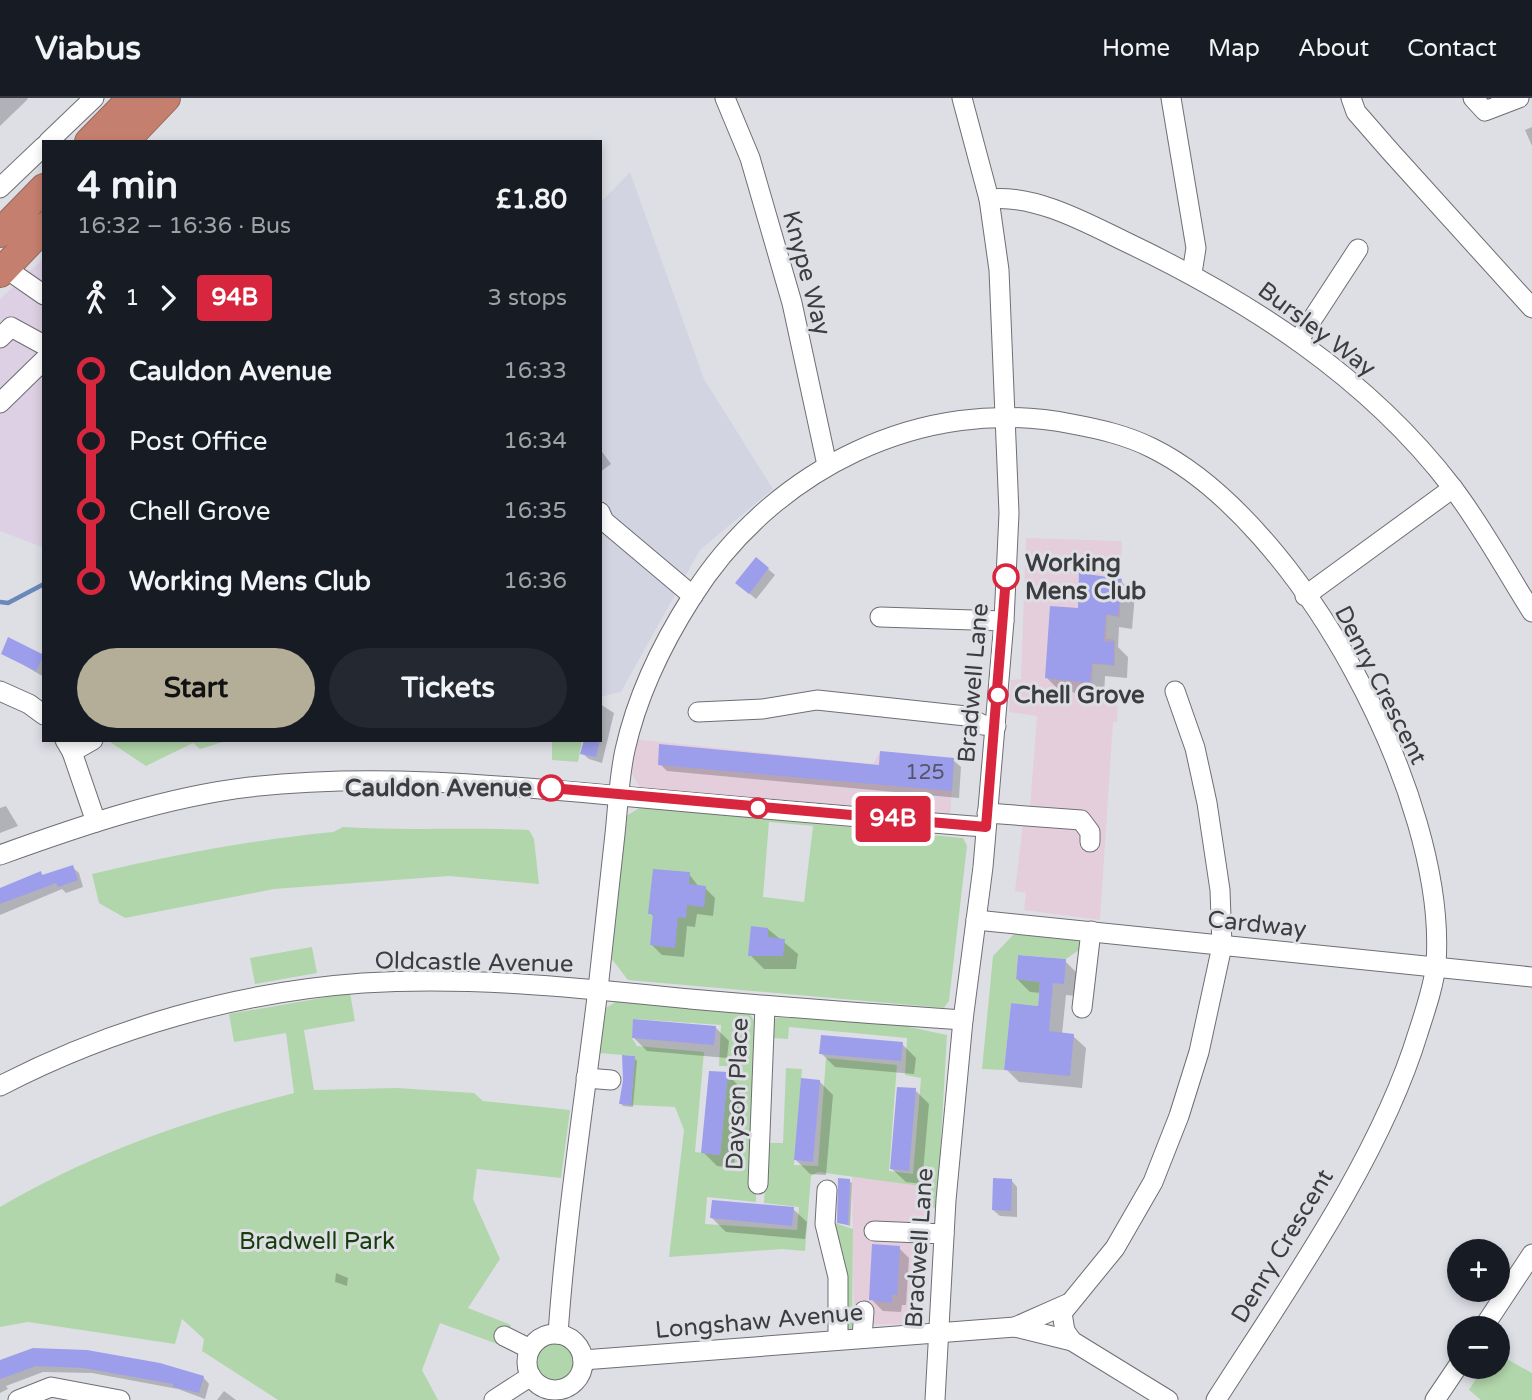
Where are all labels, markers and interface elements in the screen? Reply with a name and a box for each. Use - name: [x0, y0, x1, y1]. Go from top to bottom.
- text: Viabus: [35, 29, 141, 68]
- text: Home: [1102, 34, 1170, 63]
- text: Map: [1208, 34, 1260, 63]
- text: About: [1298, 34, 1369, 63]
- text: Contact: [1407, 34, 1497, 63]
- text: 4 min: [77, 163, 178, 209]
- text: £1.80: [496, 184, 567, 215]
- street label: Knype Way: [776, 208, 837, 339]
- text: 16:32 – 16:36 · Bus: [77, 212, 291, 240]
- street label: Bursley Way: [1252, 276, 1381, 383]
- icon: walk: [77, 279, 115, 317]
- icon: forward: [149, 279, 187, 317]
- text: 94B: [211, 283, 258, 312]
- text: 1: [125, 284, 139, 312]
- text: 3 stops: [487, 284, 567, 312]
- text: Cauldon Avenue: [129, 356, 332, 387]
- text: 16:33: [503, 357, 567, 385]
- text: Post Office: [129, 426, 267, 457]
- text: 16:34: [503, 427, 567, 455]
- text: Chell Grove: [129, 496, 271, 527]
- text: 16:35: [503, 497, 567, 525]
- place label: Working Mens Club: [1025, 549, 1146, 606]
- marker: Working Mens Club: [993, 564, 1019, 590]
- text: Working Mens Club: [129, 566, 371, 597]
- text: 16:36: [503, 567, 567, 595]
- street label: Denry Crescent: [1328, 601, 1433, 769]
- street label: Bradwell Lane: [952, 602, 995, 764]
- button: Start: [77, 648, 315, 728]
- button: Tickets: [329, 648, 567, 728]
- place label: Chell Grove: [1014, 681, 1145, 710]
- marker: Chell Grove: [988, 685, 1008, 705]
- house number: 125: [905, 760, 945, 785]
- place label: Cauldon Avenue: [345, 774, 532, 803]
- marker: Cauldon Avenue: [538, 775, 564, 801]
- line badge: 94B: [853, 796, 933, 842]
- unlabelled marker: [748, 798, 768, 818]
- text: 94B: [870, 804, 916, 833]
- street label: Cardway: [1206, 905, 1308, 944]
- street label: Oldcastle Avenue: [374, 946, 574, 979]
- street label: Dayson Place: [720, 1017, 755, 1171]
- street label: Denry Crescent: [1225, 1164, 1340, 1328]
- street label: Bradwell Lane: [899, 1167, 940, 1329]
- park label: Bradwell Park: [239, 1227, 395, 1256]
- map controls: [1447, 1239, 1510, 1379]
- button: +: [1447, 1239, 1510, 1302]
- street label: Longshaw Avenue: [654, 1298, 864, 1345]
- button: −: [1447, 1316, 1510, 1379]

